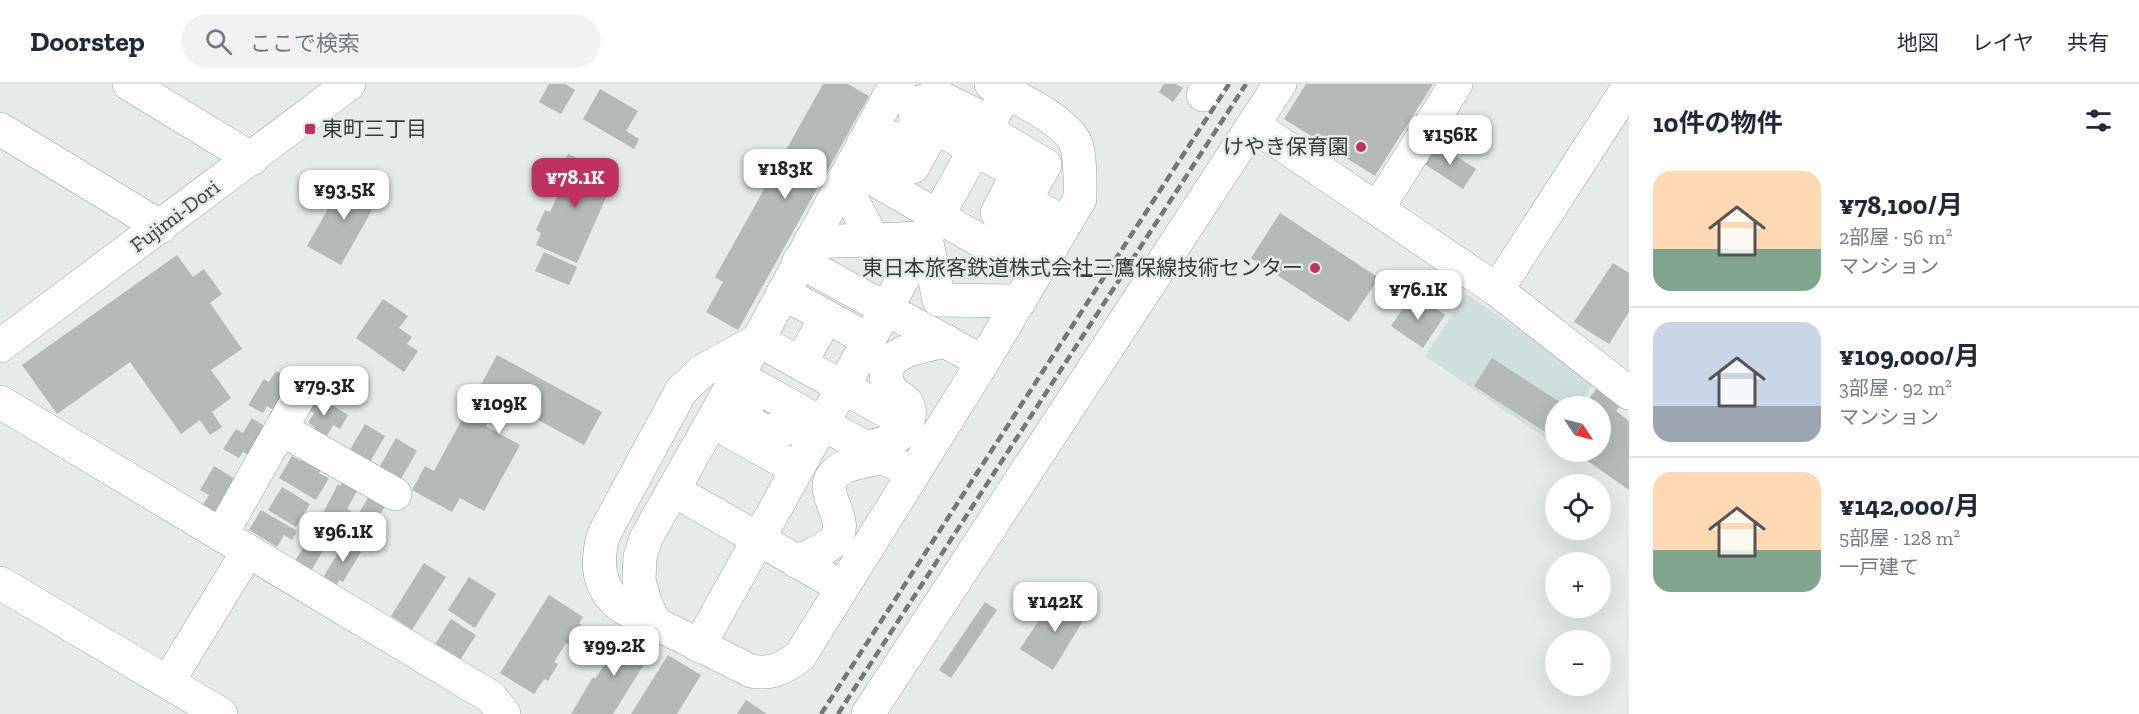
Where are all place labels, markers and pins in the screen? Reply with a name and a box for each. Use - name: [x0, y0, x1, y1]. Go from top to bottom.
- pin: ¥156K: [1408, 115, 1492, 166]
- place label: 東町三丁目: [322, 116, 427, 141]
- marker: 東町三丁目: [303, 122, 317, 136]
- place label: けやき保育園: [1223, 134, 1349, 159]
- marker: けやき保育園: [1354, 140, 1368, 154]
- pin: ¥183K: [743, 149, 827, 200]
- pin: ¥78.1K: [526, 158, 624, 209]
- pin: ¥93.5K: [295, 170, 393, 221]
- place label: 東日本旅客鉄道株式会社三鷹保線技術センター: [862, 255, 1303, 280]
- marker: 東日本旅客鉄道株式会社三鷹保線技術センター: [1308, 261, 1322, 275]
- pin: ¥76.1K: [1369, 270, 1467, 321]
- pin: ¥79.3K: [275, 366, 373, 417]
- pin: ¥109K: [457, 384, 541, 435]
- pin: ¥96.1K: [294, 512, 392, 563]
- pin: ¥142K: [1013, 582, 1097, 633]
- pin: ¥99.2K: [565, 626, 663, 677]

